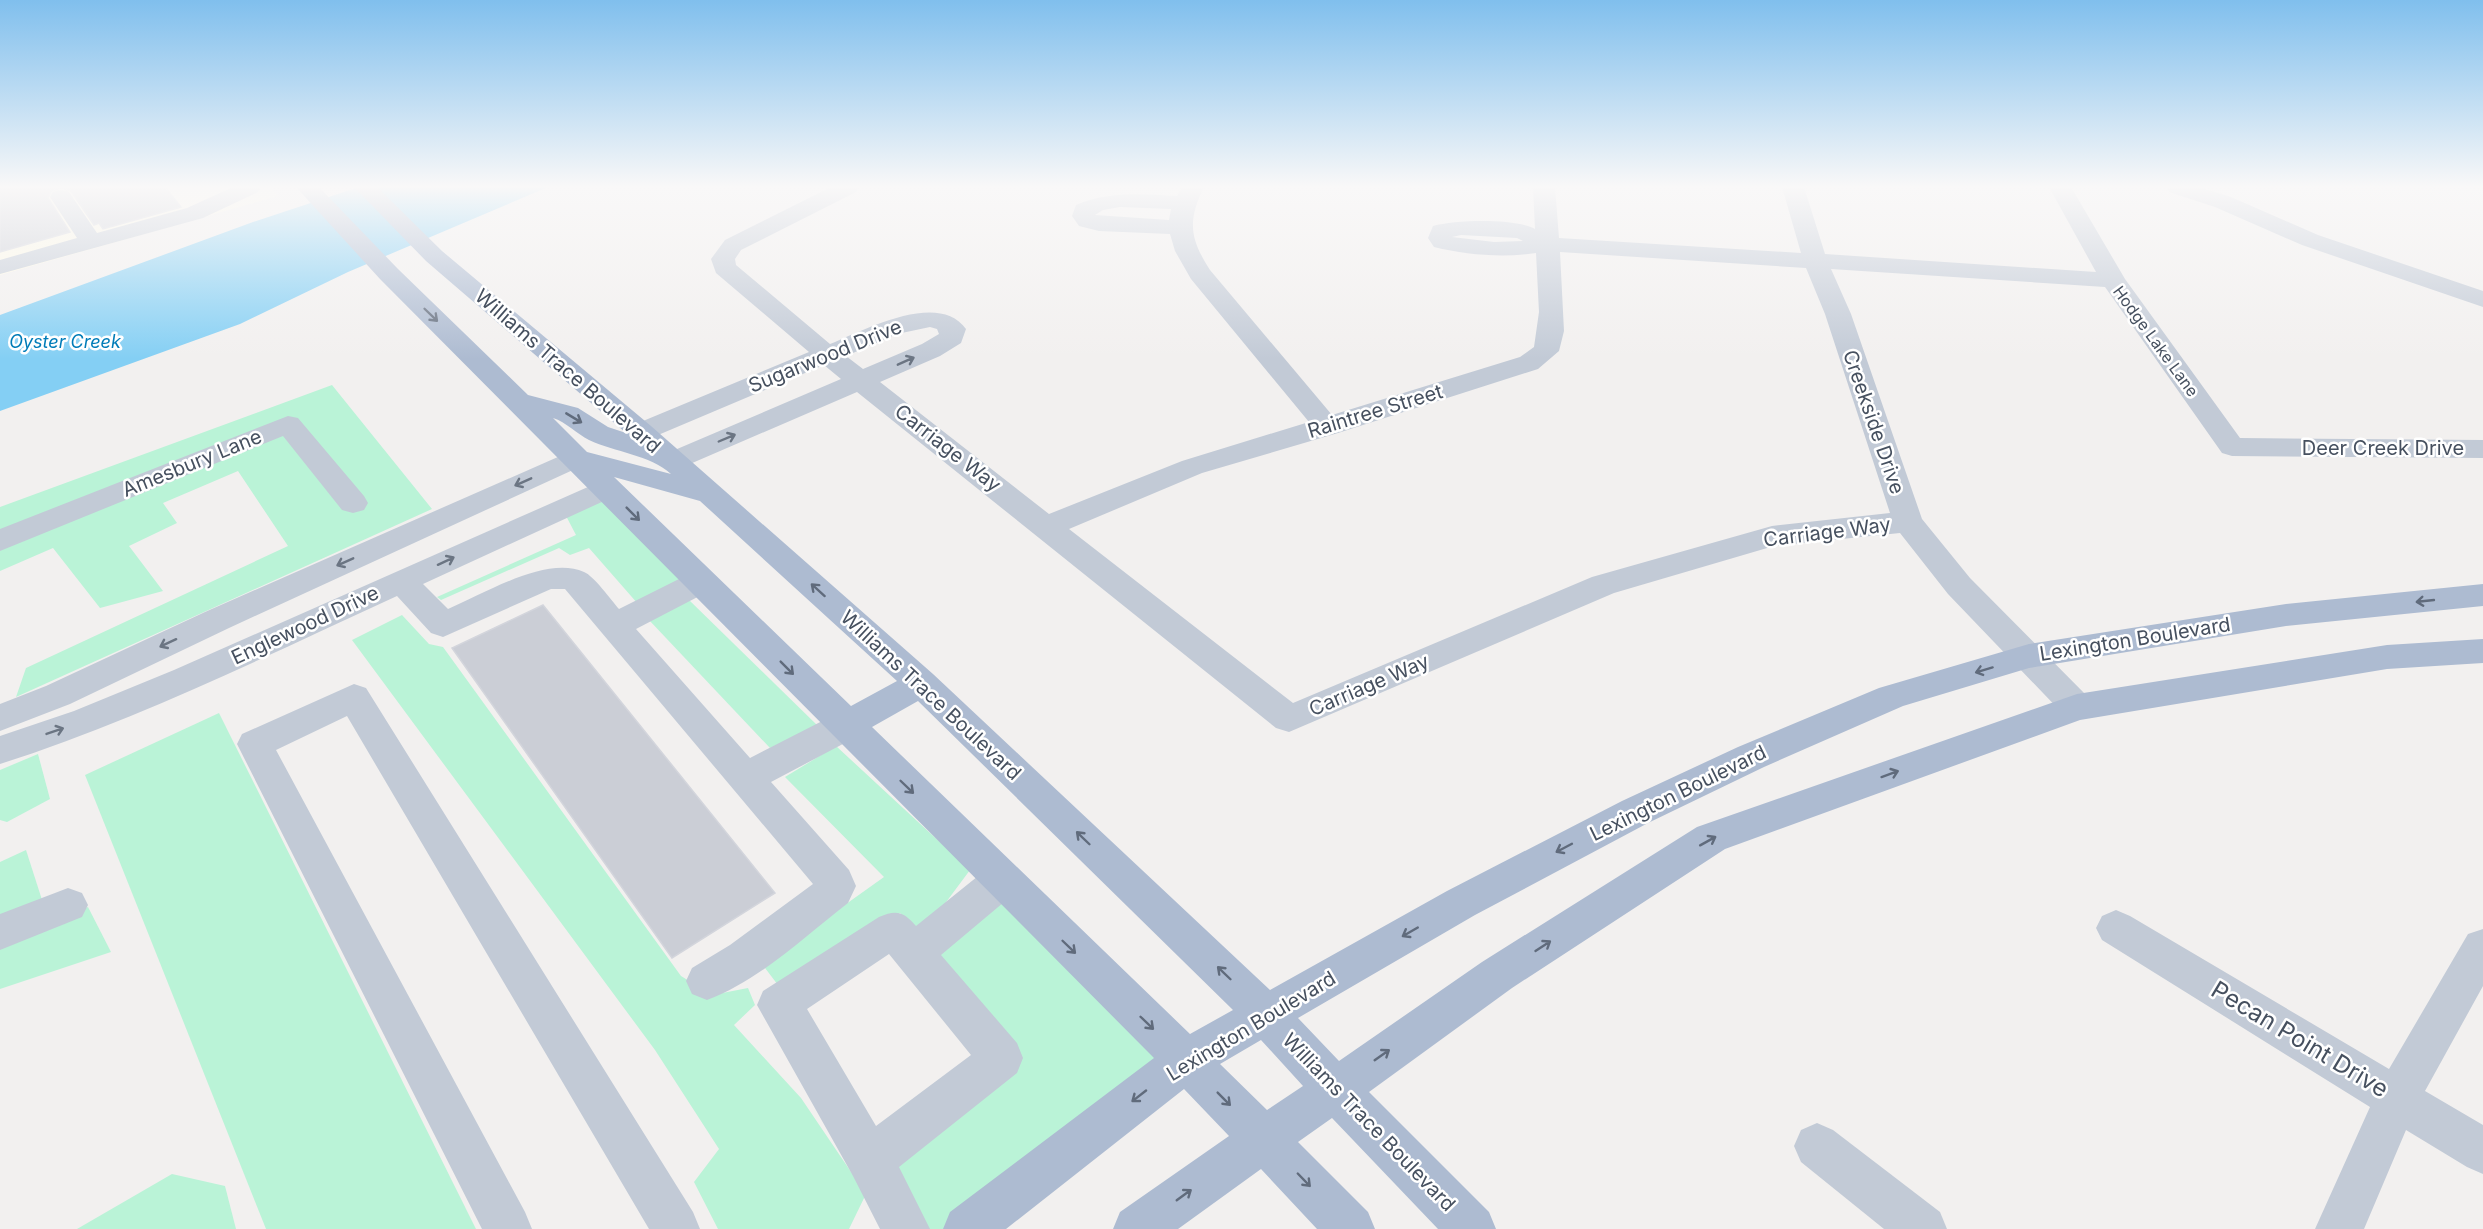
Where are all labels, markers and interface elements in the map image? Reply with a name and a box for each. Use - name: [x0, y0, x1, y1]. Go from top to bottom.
- street label: Hodge Lake Lane: [2109, 282, 2203, 400]
- street label: Williams Trace Boulevard: [470, 284, 666, 458]
- one-way arrow: [423, 308, 438, 322]
- street label: Sugarwood Drive: [745, 314, 905, 398]
- water label: Oyster Creek: [9, 331, 122, 352]
- street label: Creekside Drive: [1838, 347, 1910, 497]
- one-way arrow: [896, 355, 915, 366]
- street label: Raintree Street: [1305, 379, 1446, 443]
- street label: Carriage Way: [890, 399, 1006, 497]
- one-way arrow: [566, 412, 583, 425]
- street label: Amesbury Lane: [119, 424, 265, 502]
- one-way arrow: [717, 432, 735, 443]
- street label: Deer Creek Drive: [2302, 436, 2464, 460]
- one-way arrow: [514, 477, 533, 488]
- one-way arrow: [625, 507, 640, 522]
- street label: Carriage Way: [1762, 512, 1892, 552]
- one-way arrow: [436, 554, 454, 566]
- one-way arrow: [337, 557, 355, 568]
- street label: Englewood Drive: [228, 580, 382, 670]
- one-way arrow: [811, 583, 826, 597]
- one-way arrow: [2415, 595, 2435, 606]
- street label: Williams Trace Boulevard: [836, 605, 1026, 785]
- street label: Lexington Boulevard: [2038, 612, 2232, 666]
- one-way arrow: [159, 638, 177, 649]
- street label: Carriage Way: [1305, 649, 1433, 721]
- one-way arrow: [780, 661, 794, 676]
- one-way arrow: [1975, 665, 1994, 676]
- one-way arrow: [45, 725, 64, 736]
- street label: Lexington Boulevard: [1586, 740, 1770, 846]
- one-way arrow: [1881, 767, 1899, 778]
- one-way arrow: [899, 780, 914, 794]
- one-way arrow: [1076, 831, 1091, 846]
- one-way arrow: [1699, 835, 1716, 847]
- one-way arrow: [1556, 843, 1574, 855]
- one-way arrow: [1402, 926, 1419, 938]
- one-way arrow: [1062, 939, 1077, 954]
- one-way arrow: [1534, 939, 1551, 951]
- street label: Lexington Boulevard: [1162, 966, 1340, 1086]
- one-way arrow: [1216, 966, 1231, 981]
- street label: Pecan Point Drive: [2206, 975, 2394, 1103]
- one-way arrow: [1140, 1015, 1155, 1030]
- street label: Williams Trace Boulevard: [1278, 1028, 1460, 1216]
- one-way arrow: [1373, 1049, 1389, 1061]
- one-way arrow: [1132, 1089, 1148, 1102]
- one-way arrow: [1217, 1092, 1232, 1107]
- one-way arrow: [1296, 1173, 1311, 1188]
- one-way arrow: [1176, 1189, 1192, 1201]

